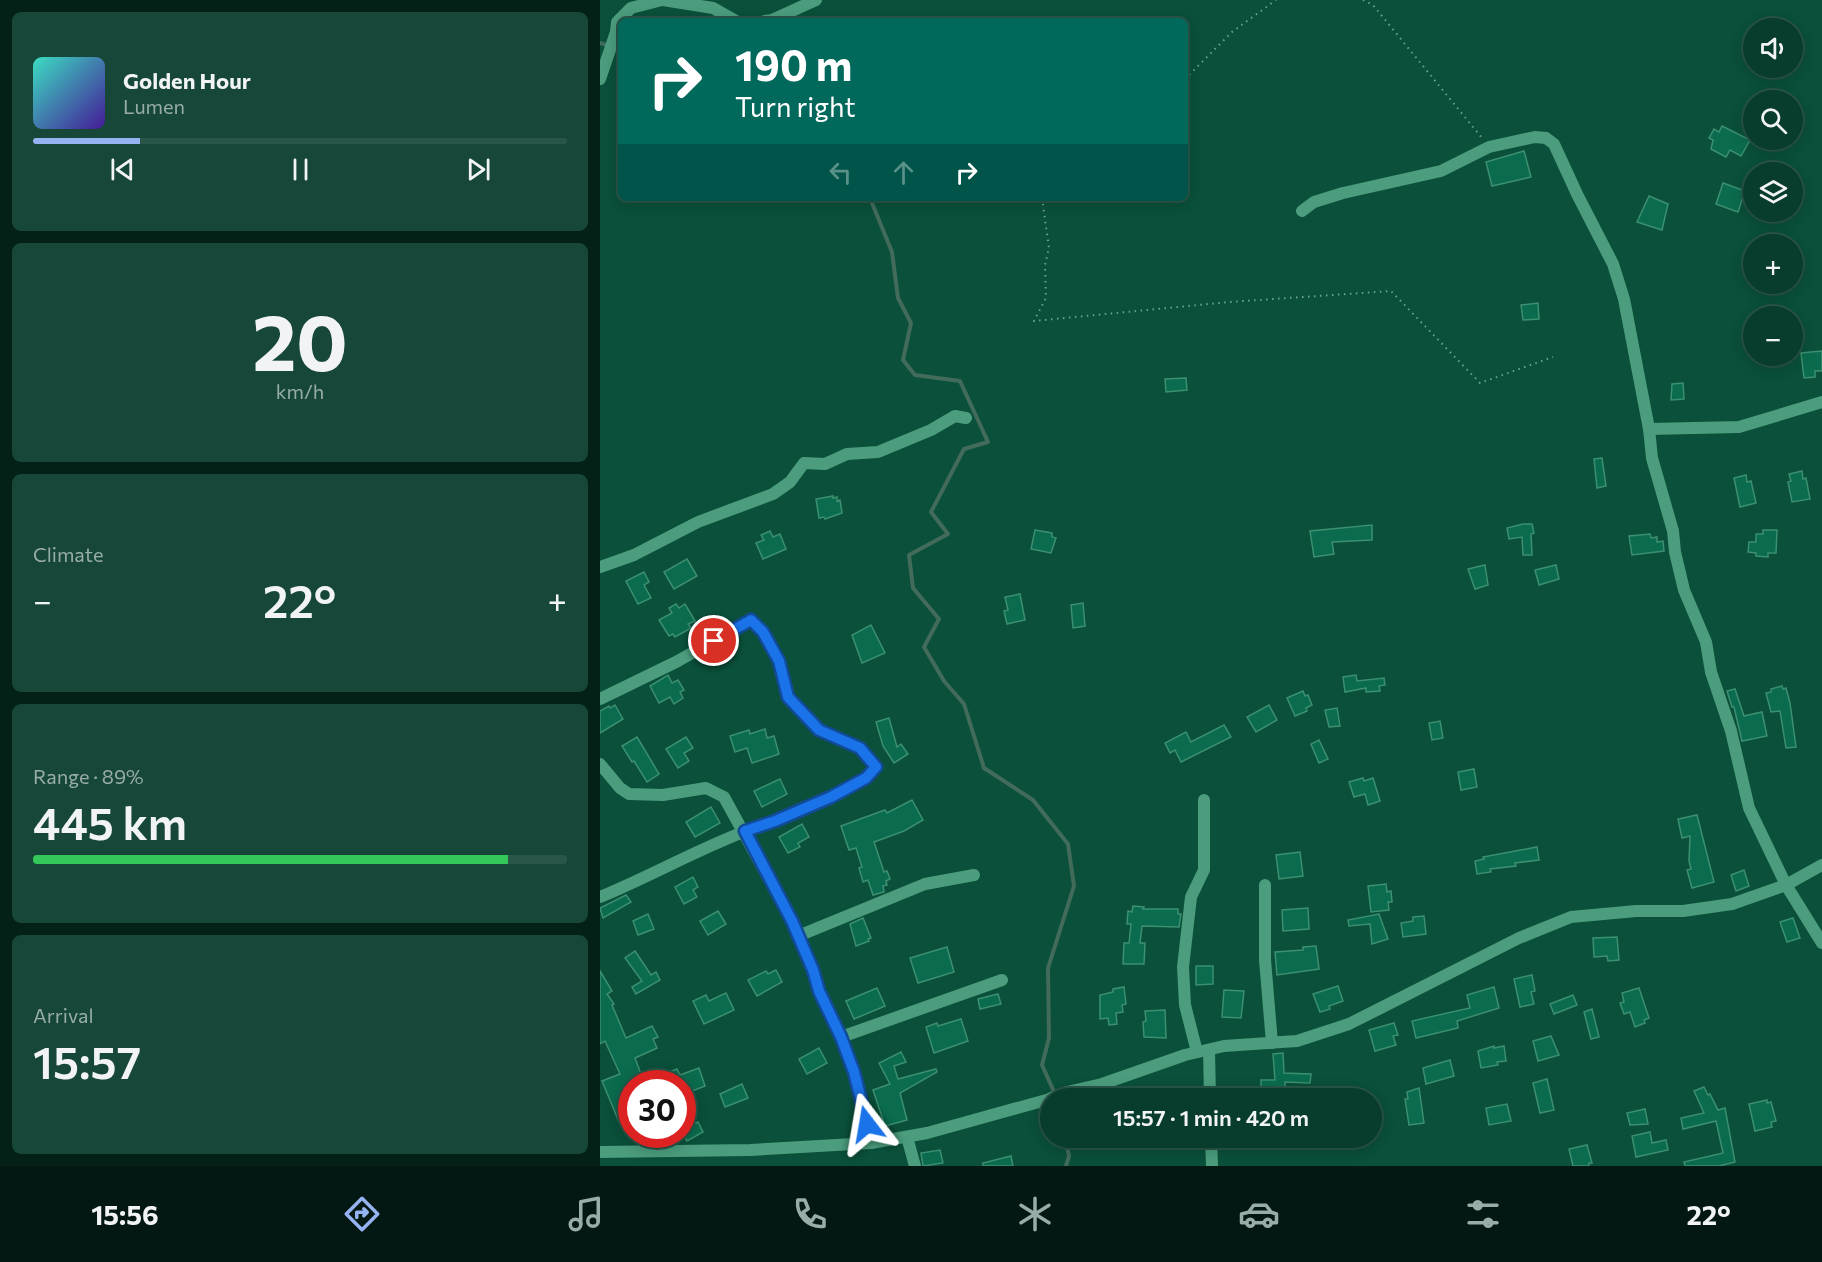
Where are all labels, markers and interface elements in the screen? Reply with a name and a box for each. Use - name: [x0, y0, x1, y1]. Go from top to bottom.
- map controls: [1743, 18, 1803, 366]
- button: sound: [1743, 18, 1803, 78]
- text: 190 m: [735, 38, 853, 90]
- icon: right: [636, 42, 714, 120]
- text: Golden Hour: [123, 67, 251, 94]
- text: Turn right: [735, 90, 855, 123]
- button: search: [1743, 90, 1803, 150]
- text: Lumen: [123, 94, 185, 118]
- icon: previous: [106, 153, 139, 186]
- icon: pause: [284, 153, 317, 186]
- icon: next: [462, 153, 495, 186]
- icon: left: [824, 156, 857, 189]
- icon: ahead: [887, 156, 920, 189]
- icon: right: [950, 156, 983, 189]
- button: layers: [1743, 162, 1803, 222]
- button: +: [1743, 234, 1803, 294]
- text: 20: [252, 292, 348, 387]
- button: −: [1743, 306, 1803, 366]
- text: km/h: [276, 379, 324, 403]
- text: Climate: [33, 542, 103, 566]
- text: 22°: [263, 572, 336, 627]
- text: −: [33, 579, 52, 620]
- text: +: [548, 579, 567, 620]
- pin: [688, 615, 739, 666]
- icon: arrive: [697, 624, 730, 657]
- text: Range · 89%: [33, 764, 144, 788]
- text: 445 km: [33, 794, 187, 849]
- text: Arrival: [33, 1003, 94, 1027]
- text: 15:57: [33, 1033, 141, 1088]
- speed limit sign: 30: [618, 1070, 696, 1148]
- position arrow: [835, 1092, 899, 1156]
- text: 15:57 · 1 min · 420 m: [1113, 1104, 1309, 1131]
- icon: directions: [341, 1193, 383, 1235]
- icon: music: [565, 1193, 607, 1235]
- icon: phone: [789, 1193, 831, 1235]
- icon: climate: [1014, 1193, 1056, 1235]
- icon: car: [1238, 1193, 1280, 1235]
- icon: filters: [1462, 1193, 1504, 1235]
- text: 15:56: [91, 1198, 159, 1231]
- text: 22°: [1686, 1198, 1731, 1231]

